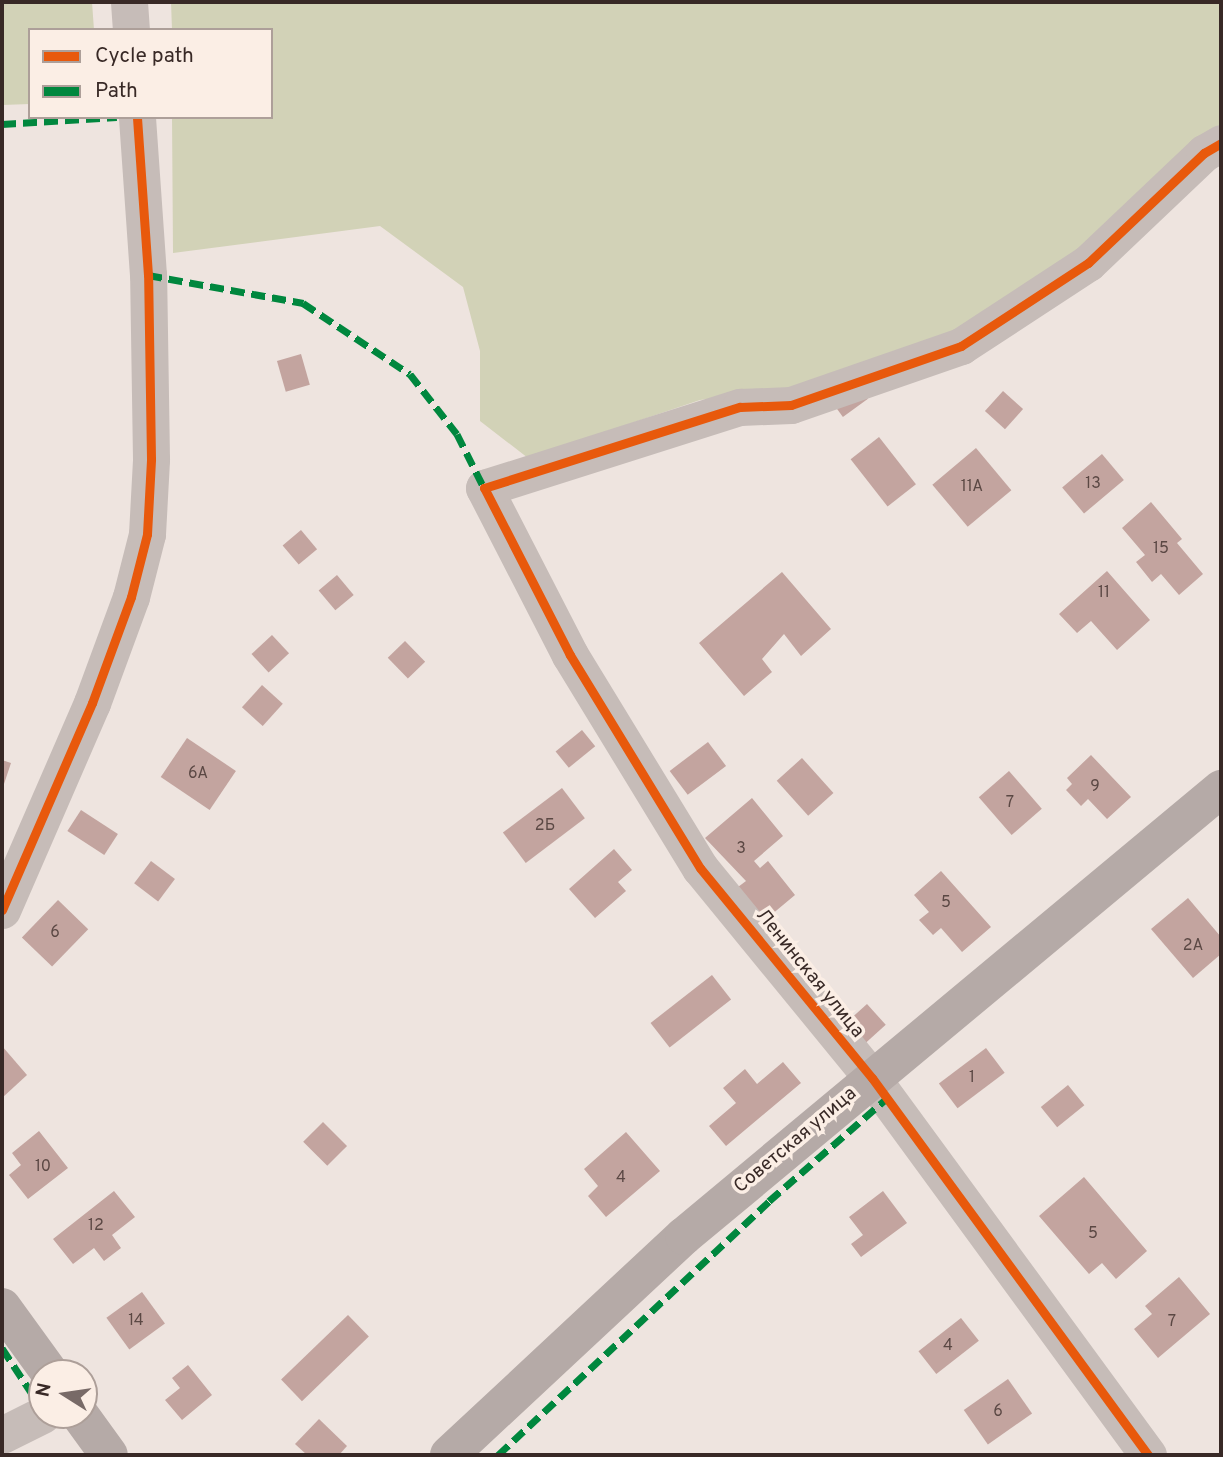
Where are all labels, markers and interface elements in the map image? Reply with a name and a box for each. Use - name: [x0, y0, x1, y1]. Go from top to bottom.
- legend: [28, 28, 273, 119]
- text: Cycle path: [95, 43, 194, 70]
- text: Path: [95, 78, 138, 105]
- house number: 13: [1085, 474, 1101, 494]
- house number: 11А: [961, 477, 983, 497]
- house number: 15: [1153, 539, 1169, 559]
- house number: 11: [1098, 583, 1110, 603]
- house number: 6А: [188, 764, 208, 784]
- house number: 9: [1090, 777, 1100, 797]
- house number: 7: [1006, 793, 1014, 813]
- house number: 2Б: [535, 816, 555, 836]
- house number: 3: [736, 839, 746, 859]
- house number: 5: [941, 893, 951, 913]
- street label: Ленинская улица: [750, 905, 868, 1043]
- house number: 6: [50, 923, 60, 943]
- house number: 2А: [1183, 936, 1203, 956]
- house number: 1: [969, 1068, 975, 1088]
- street label: Советская улица: [730, 1083, 862, 1199]
- house number: 10: [35, 1157, 51, 1177]
- house number: 4: [616, 1168, 626, 1188]
- house number: 12: [88, 1216, 104, 1236]
- house number: 5: [1088, 1224, 1098, 1244]
- house number: 14: [128, 1311, 144, 1331]
- house number: 7: [1168, 1312, 1176, 1332]
- house number: 4: [943, 1336, 953, 1356]
- north arrow: [28, 1359, 98, 1429]
- text: N: [31, 1381, 58, 1399]
- house number: 6: [993, 1402, 1003, 1422]

